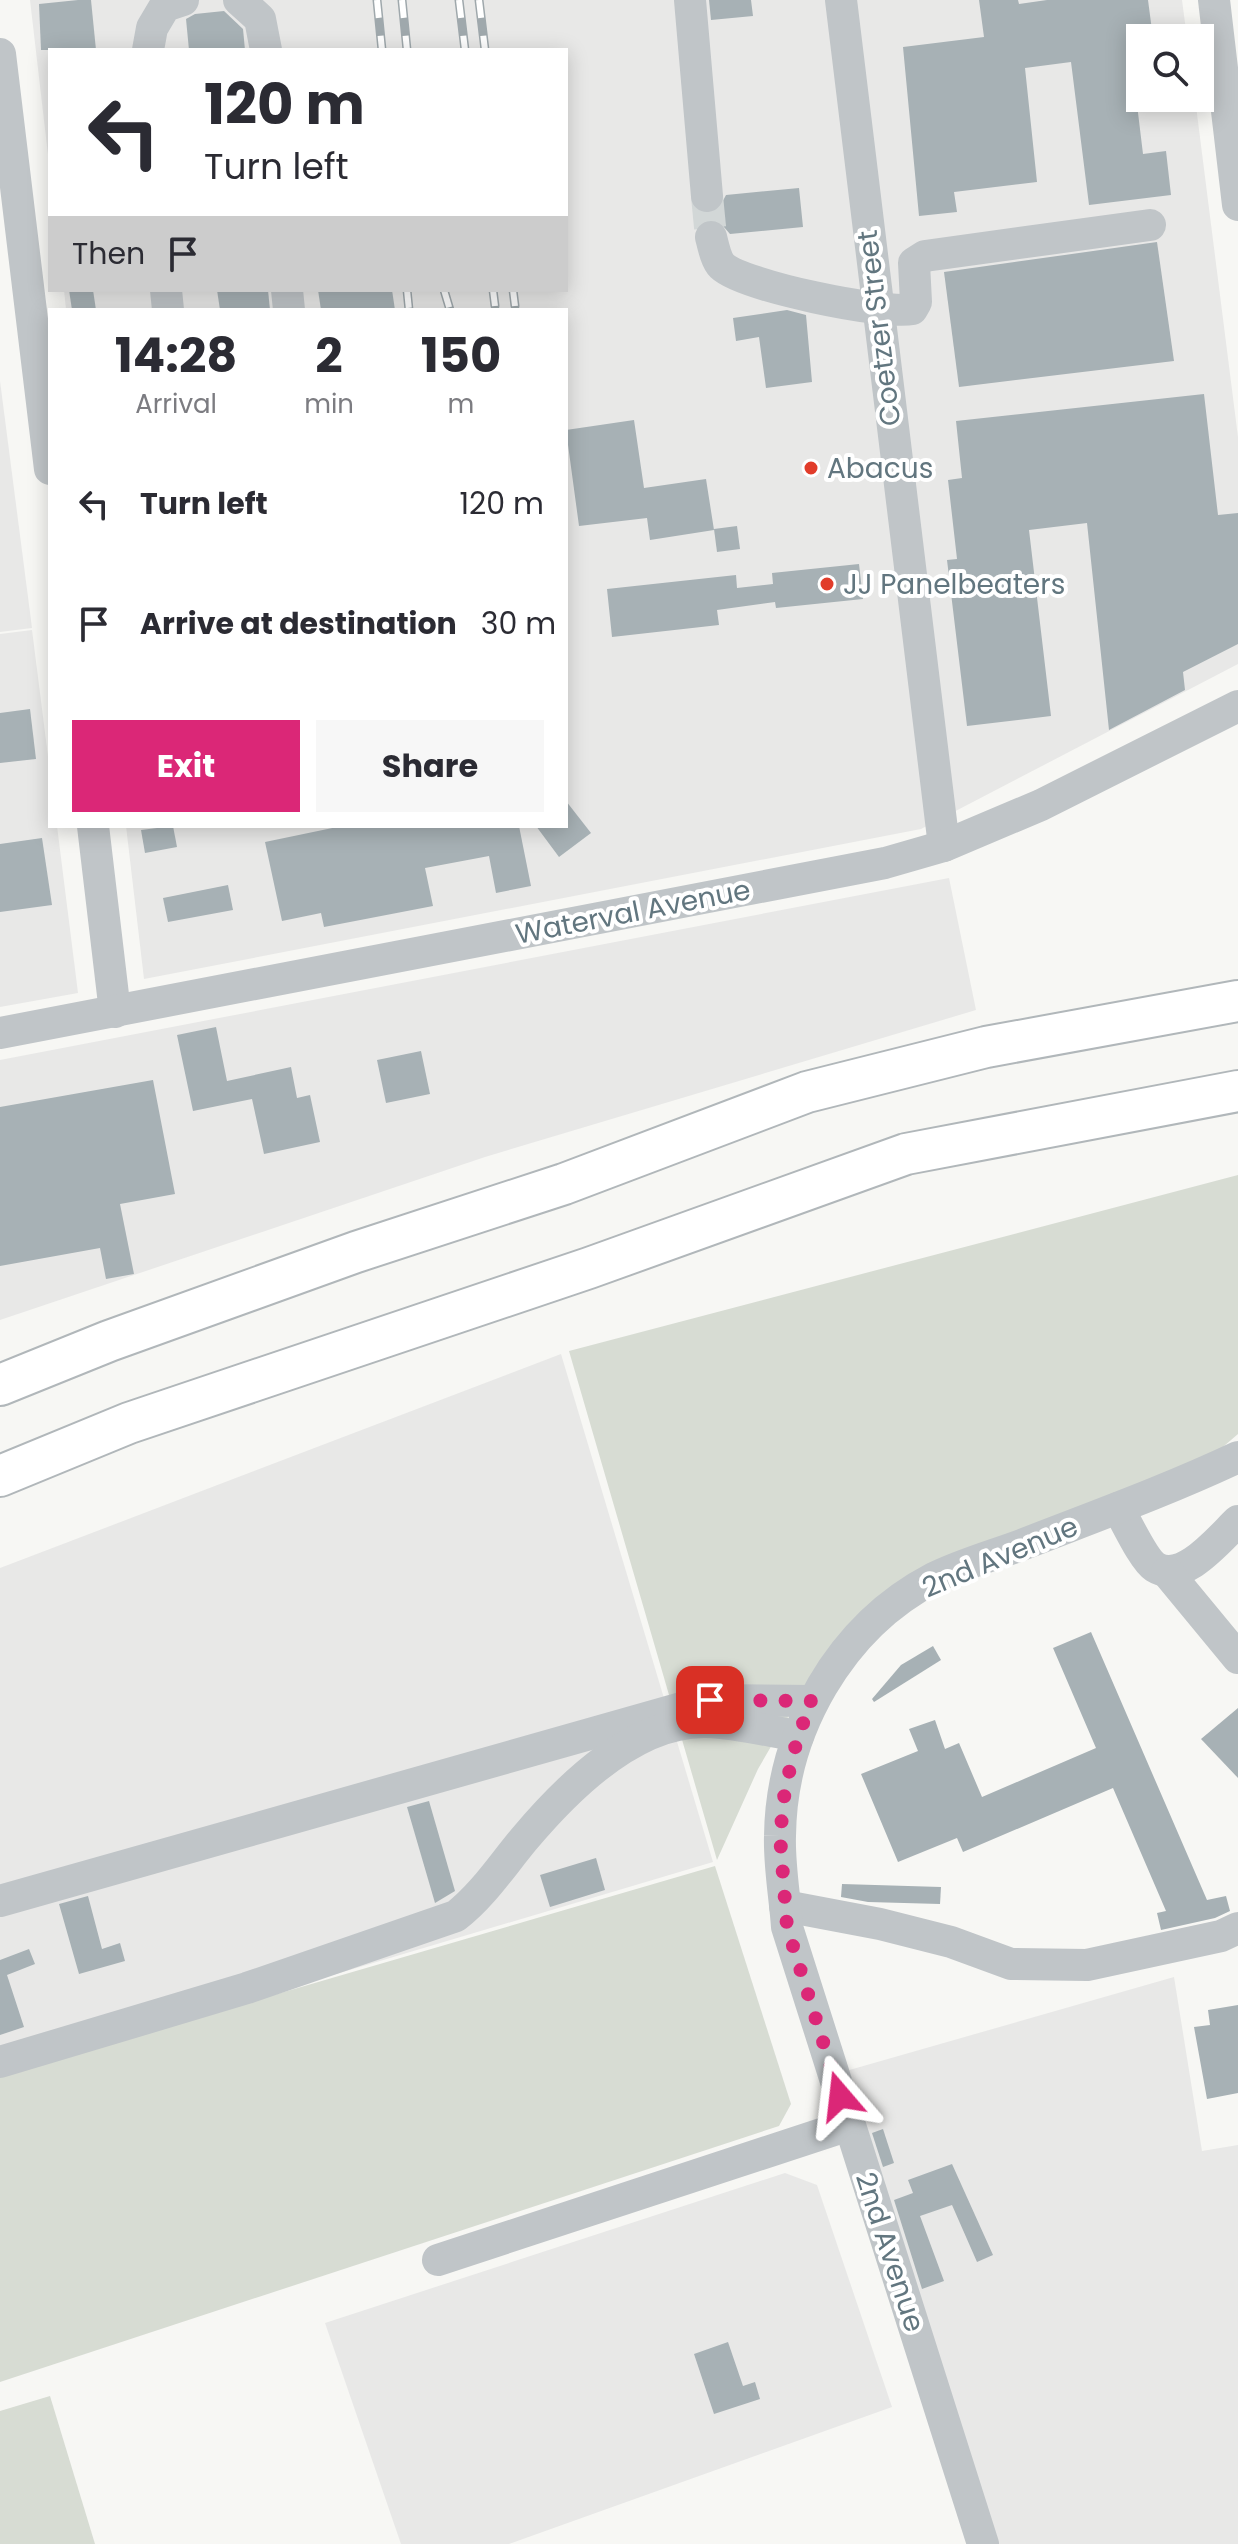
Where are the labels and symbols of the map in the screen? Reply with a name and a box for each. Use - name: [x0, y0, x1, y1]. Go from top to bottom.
- street label: Coetzer Street: [848, 228, 910, 428]
- place label: Abacus: [827, 449, 933, 488]
- marker: Abacus: [802, 459, 820, 477]
- place label: JJ Panelbeaters: [843, 565, 1065, 604]
- marker: JJ Panelbeaters: [818, 575, 836, 593]
- street label: Waterval Avenue: [512, 870, 754, 954]
- street label: 2nd Avenue: [916, 1507, 1084, 1607]
- pin: [676, 1666, 744, 1734]
- position arrow: [798, 2054, 882, 2138]
- street label: 2nd Avenue: [846, 2167, 934, 2337]

